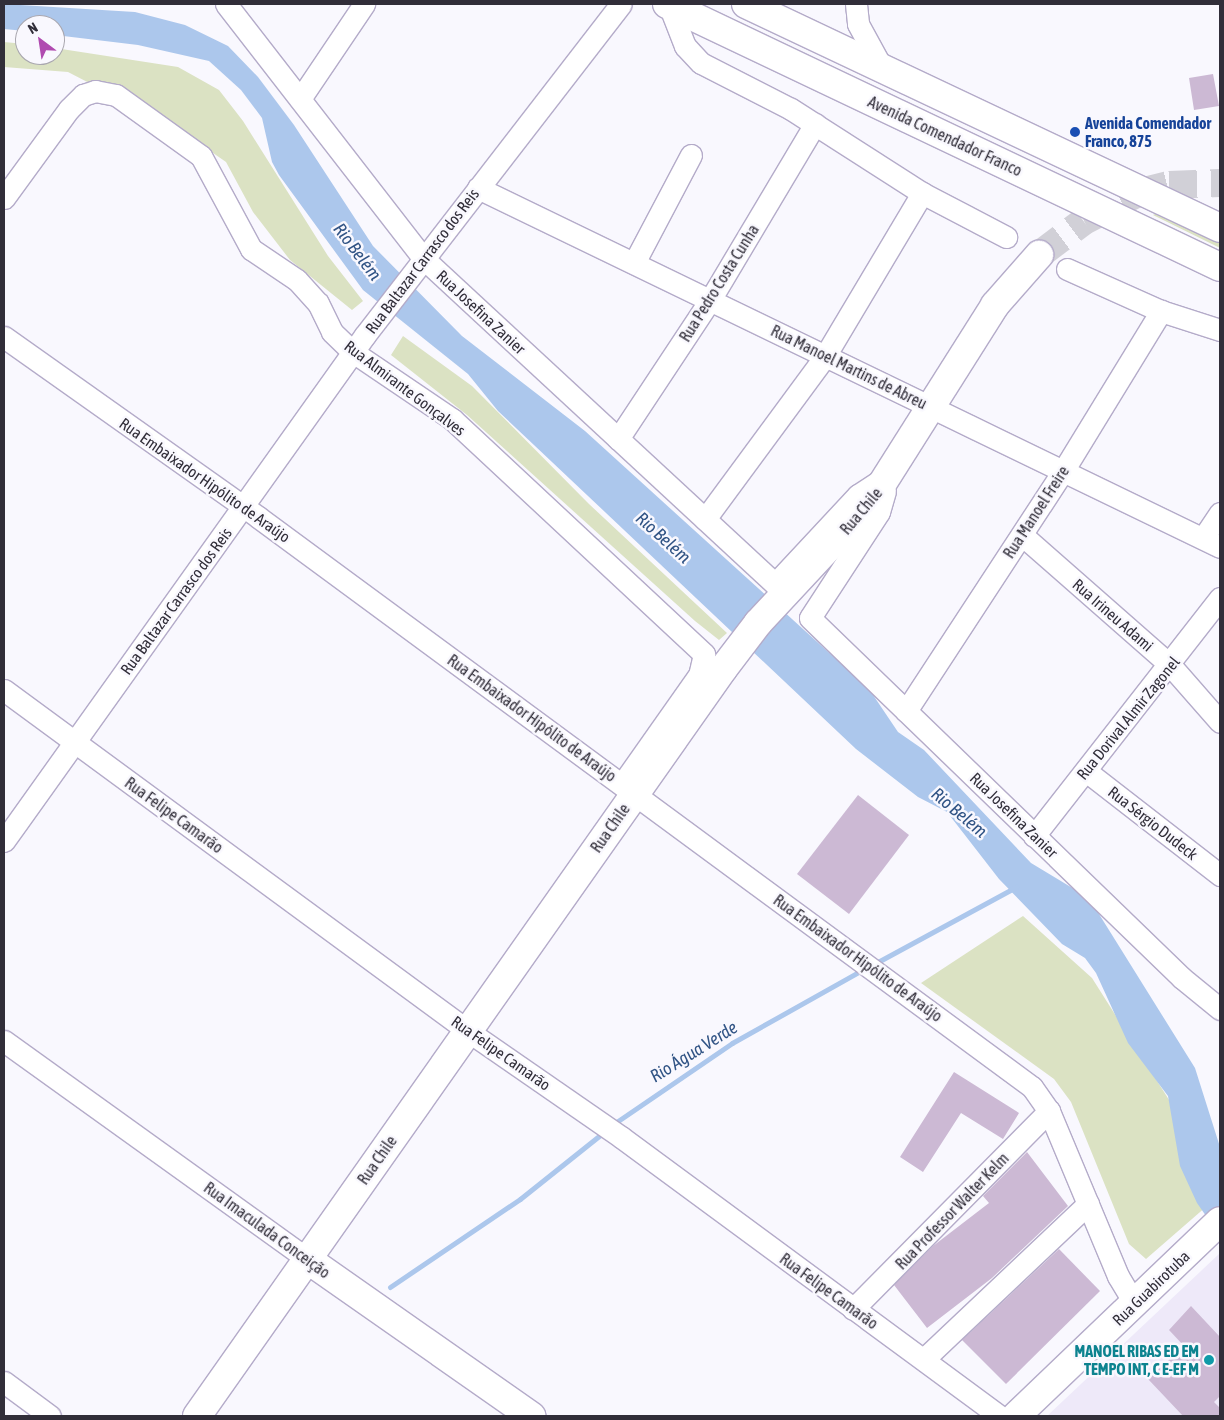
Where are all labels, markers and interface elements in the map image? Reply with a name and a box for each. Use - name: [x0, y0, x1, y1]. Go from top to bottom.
- north arrow: [15, 15, 65, 65]
- text: N: [25, 19, 40, 37]
- street label: Avenida Comendador Franco: [865, 92, 1025, 180]
- place label: Avenida Comendador Franco, 875: [1085, 113, 1211, 151]
- marker: Avenida Comendador Franco, 875: [1069, 126, 1081, 138]
- street label: Rua Baltazar Carrasco dos Reis: [361, 185, 483, 337]
- water label: Rio Belém: [328, 219, 386, 285]
- street label: Rua Pedro Costa Cunha: [675, 221, 763, 345]
- street label: Rua Josefina Zanier: [433, 266, 529, 358]
- street label: Rua Manoel Martins de Abreu: [768, 321, 930, 413]
- street label: Rua Almirante Gonçalves: [341, 336, 469, 440]
- street label: Rua Embaixador Hipólito de Araújo: [116, 414, 294, 546]
- street label: Rua Manoel Freire: [999, 462, 1073, 562]
- street label: Rua Chile: [836, 484, 886, 538]
- water label: Rio Belém: [631, 508, 695, 568]
- street label: Rua Baltazar Carrasco dos Reis: [116, 524, 236, 678]
- street label: Rua Irineu Adami: [1069, 575, 1157, 655]
- street label: Rua Embaixador Hipólito de Araújo: [444, 650, 620, 786]
- street label: Rua Dorival Almir Zagonel: [1072, 653, 1184, 783]
- street label: Rua Josefina Zanier: [966, 768, 1062, 862]
- street label: Rua Felipe Camarão: [121, 773, 227, 857]
- street label: Rua Sérgio Dudeck: [1104, 782, 1202, 864]
- water label: Rio Belém: [927, 783, 991, 843]
- street label: Rua Chile: [586, 800, 634, 856]
- street label: Rua Embaixador Hipólito de Araújo: [770, 890, 946, 1026]
- street label: Rua Felipe Camarão: [448, 1012, 554, 1094]
- water label: Rio Água Verde: [646, 1017, 742, 1087]
- street label: Rua Chile: [353, 1132, 401, 1188]
- street label: Rua Professor Walter Kelm: [891, 1149, 1013, 1273]
- street label: Rua Imaculada Conceição: [200, 1178, 334, 1282]
- street label: Rua Guabirotuba: [1108, 1246, 1194, 1330]
- street label: Rua Felipe Camarão: [776, 1249, 882, 1333]
- place label: MANOEL RIBAS ED EM TEMPO INT, C E-EF M: [1075, 1341, 1199, 1379]
- marker: MANOEL RIBAS ED EM TEMPO INT, C E-EF M: [1203, 1354, 1215, 1366]

